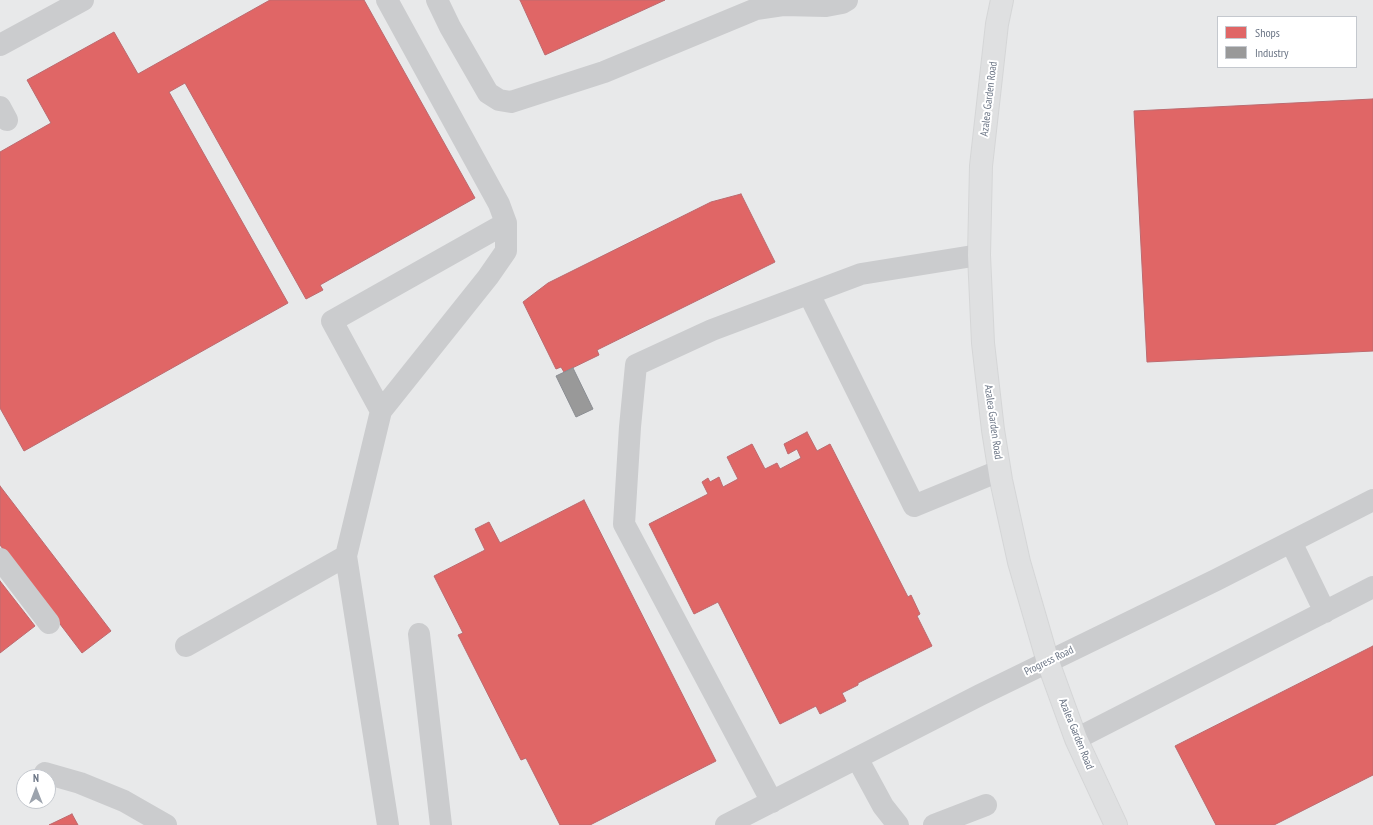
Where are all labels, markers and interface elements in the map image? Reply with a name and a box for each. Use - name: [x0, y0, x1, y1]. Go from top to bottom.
- legend: [1217, 16, 1357, 68]
- text: Shops: [1255, 25, 1280, 40]
- text: Industry: [1255, 45, 1289, 60]
- street label: Azalea Garden Road: [978, 61, 1000, 137]
- street label: Azalea Garden Road: [981, 384, 1005, 460]
- street label: Progress Road: [1022, 643, 1076, 679]
- street label: Azalea Garden Road: [1056, 697, 1096, 771]
- north arrow: [16, 769, 56, 809]
- text: N: [33, 771, 39, 785]

